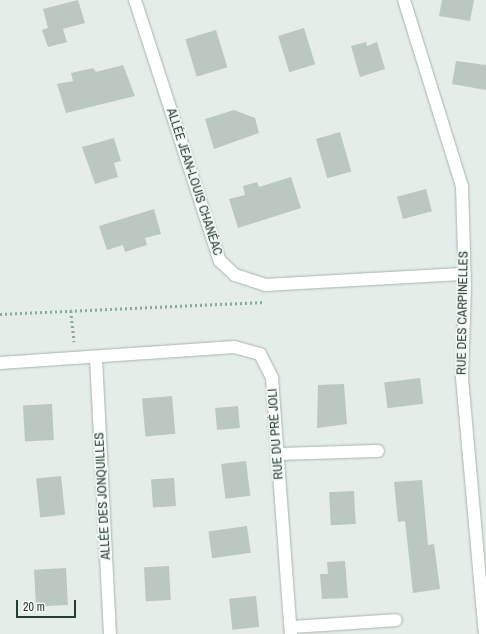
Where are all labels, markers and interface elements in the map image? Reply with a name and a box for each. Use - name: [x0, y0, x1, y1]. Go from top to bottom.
- street label: ALLÉE JEAN-LOUIS CHANÉAC: [163, 106, 225, 258]
- street label: RUE DES CARPINELLES: [454, 251, 472, 375]
- street label: RUE DU PRÉ JOLI: [265, 388, 287, 480]
- street label: ALLÉE DES JONQUILLES: [92, 432, 114, 560]
- scale bar: [18, 592, 78, 618]
- text: 20 m: [23, 599, 45, 615]

